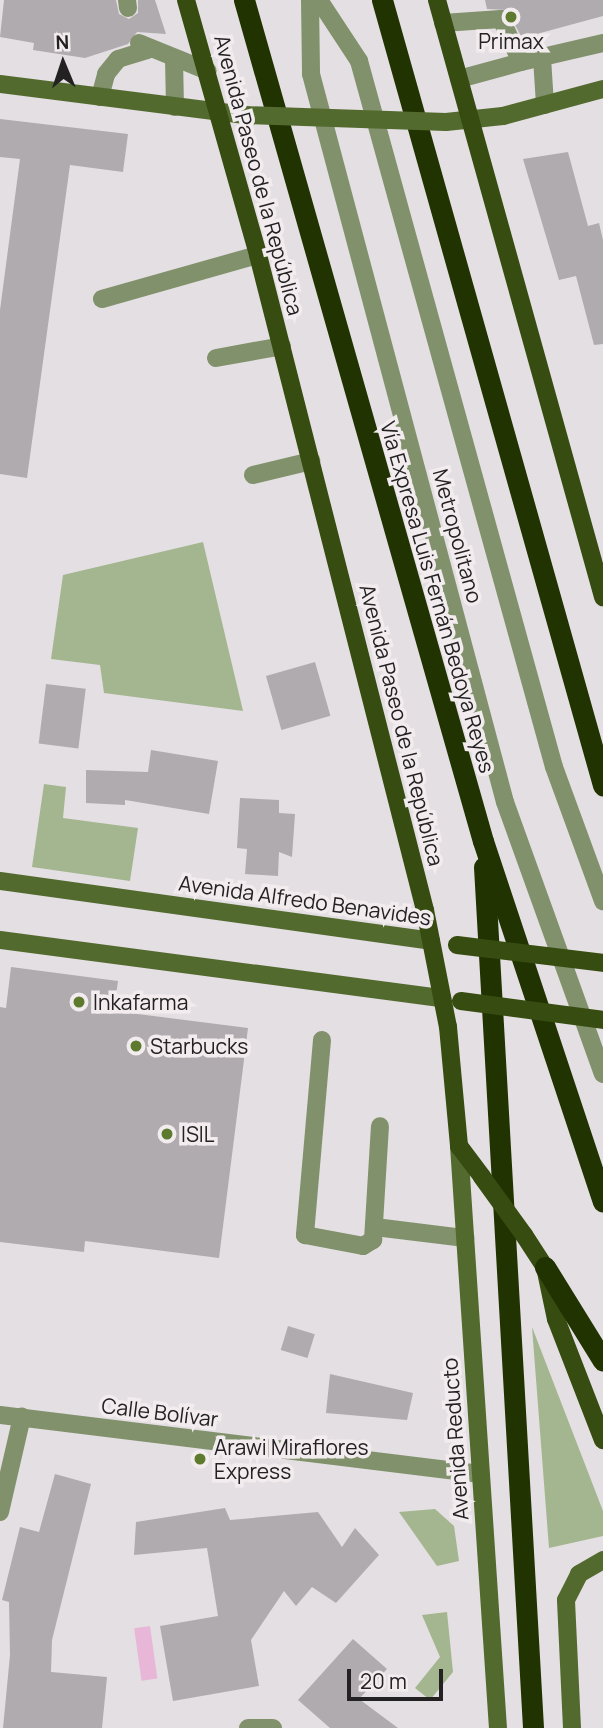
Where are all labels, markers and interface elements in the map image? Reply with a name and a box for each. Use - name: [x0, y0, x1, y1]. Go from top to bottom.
- marker: Primax: [503, 9, 519, 25]
- north arrow: [28, 28, 98, 98]
- place label: Primax: [478, 28, 544, 54]
- text: N: [55, 29, 70, 55]
- street label: Avenida Paseo de la República: [209, 32, 309, 318]
- street label: Vía Expresa Luis Fernán Bedoya Reyes: [376, 418, 500, 776]
- street label: Metropolitano: [428, 466, 488, 606]
- street label: Avenida Paseo de la República: [355, 582, 449, 868]
- street label: Avenida Alfredo Benavides: [177, 870, 433, 930]
- place label: Inkafarma: [93, 989, 188, 1015]
- marker: Inkafarma: [71, 994, 87, 1010]
- place label: Starbucks: [150, 1033, 248, 1059]
- marker: Starbucks: [128, 1038, 144, 1054]
- place label: ISIL: [181, 1121, 214, 1147]
- marker: ISIL: [159, 1126, 175, 1142]
- street label: Avenida Reducto: [437, 1357, 473, 1521]
- street label: Calle Bolívar: [100, 1392, 220, 1432]
- place label: Arawi Miraflores Express: [214, 1434, 368, 1484]
- marker: Arawi Miraflores Express: [192, 1451, 208, 1467]
- scale bar: [351, 1654, 447, 1698]
- text: 20 m: [360, 1667, 407, 1695]

